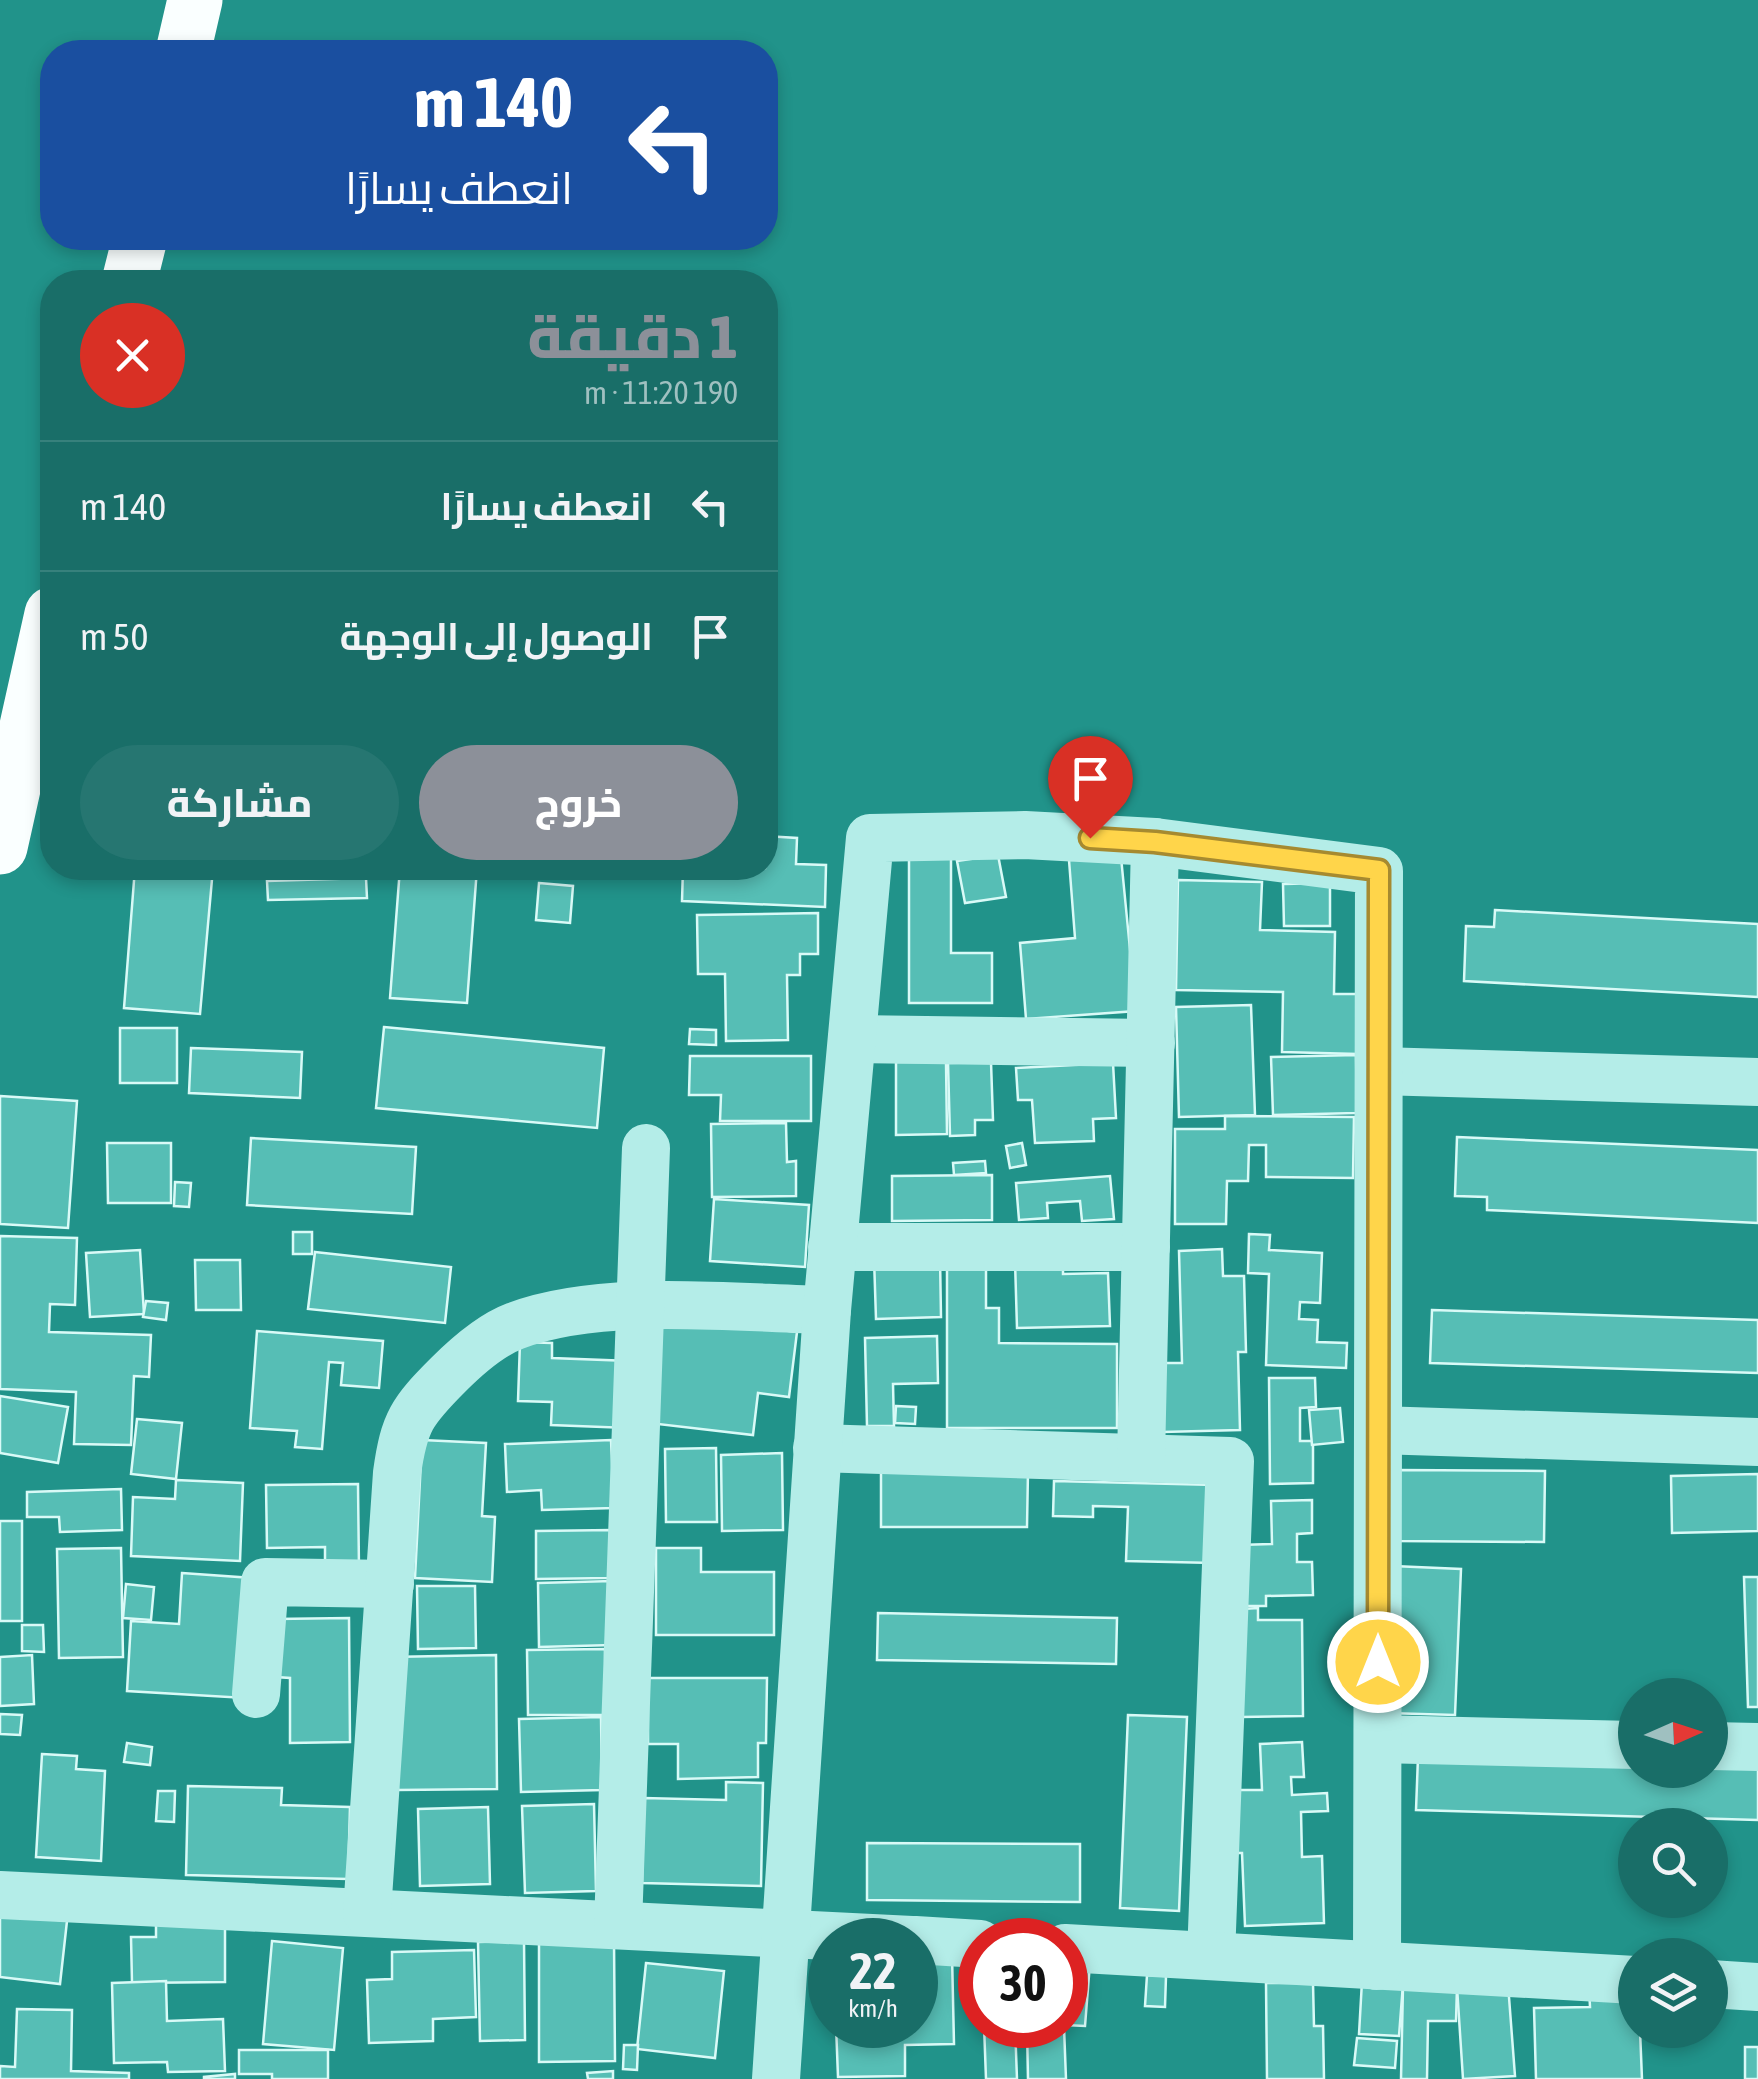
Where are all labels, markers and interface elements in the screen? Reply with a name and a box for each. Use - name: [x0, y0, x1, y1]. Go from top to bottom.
- text: 140 m: [414, 62, 573, 142]
- icon: left: [608, 80, 738, 210]
- text: انعطف يسارًا: [345, 162, 573, 214]
- text: 1 دقيقة: [527, 302, 738, 371]
- button: close: [80, 303, 185, 408]
- text: 190 m · 11:20: [584, 374, 738, 411]
- icon: left: [683, 479, 738, 534]
- text: 140 m: [80, 485, 166, 528]
- text: انعطف يسارًا: [441, 485, 653, 528]
- icon: arrive: [683, 609, 738, 664]
- text: 50 m: [80, 615, 148, 658]
- text: الوصول إلى الوجهة: [340, 615, 653, 658]
- pin: [1048, 736, 1133, 839]
- button: مشاركة: [80, 745, 399, 860]
- button: خروج: [419, 745, 738, 860]
- icon: arrive: [1063, 751, 1118, 806]
- position arrow: [1326, 1610, 1430, 1714]
- north arrow: [1618, 1678, 1728, 1788]
- map controls: [1618, 1678, 1728, 2048]
- button: search: [1618, 1808, 1728, 1918]
- speed limit sign: 30: [958, 1918, 1088, 2048]
- button: layers: [1618, 1938, 1728, 2048]
- text: 22: [849, 1942, 896, 2000]
- text: km/h: [848, 1994, 898, 2022]

